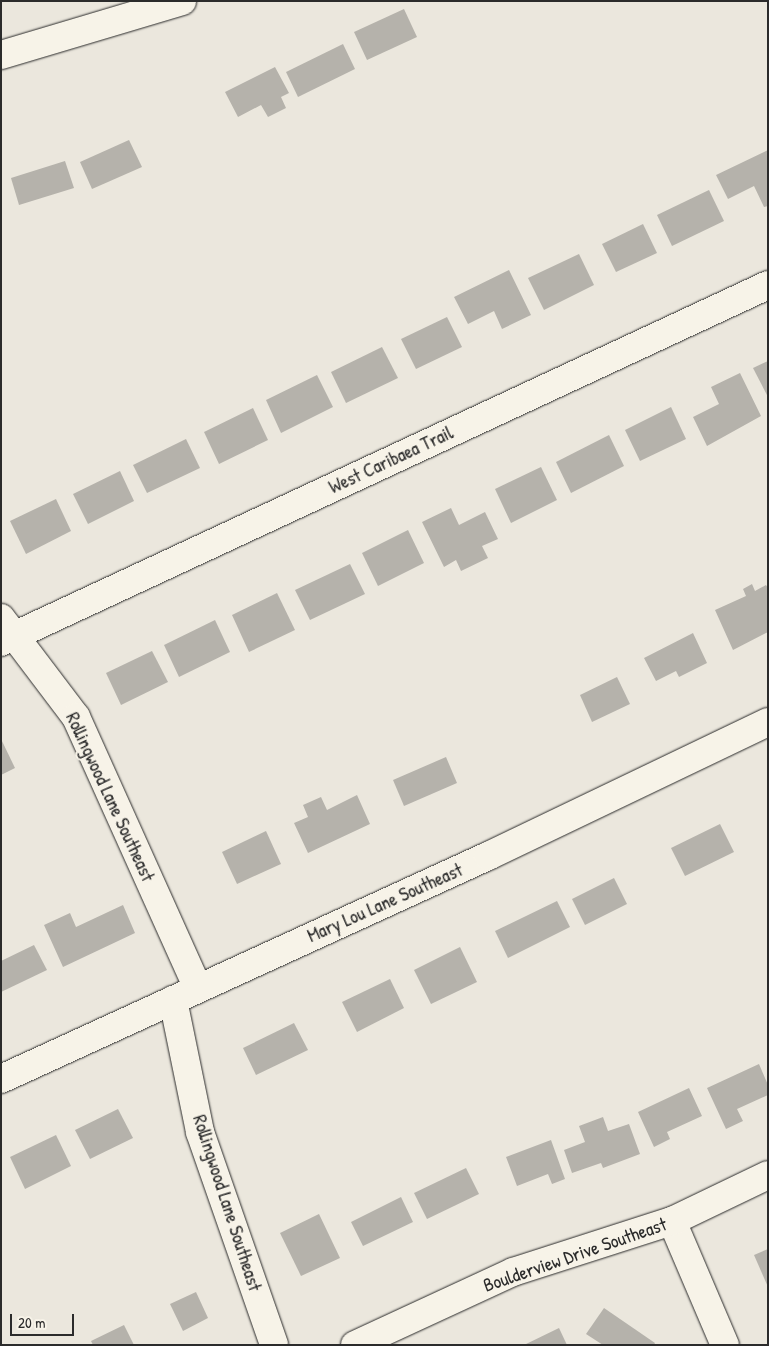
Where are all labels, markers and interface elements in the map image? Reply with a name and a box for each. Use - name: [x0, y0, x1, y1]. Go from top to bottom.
- street label: West Caribaea Trail: [325, 421, 457, 499]
- street label: Rollingwood Lane Southeast: [61, 709, 159, 885]
- street label: Mary Lou Lane Southeast: [304, 859, 466, 947]
- street label: Rollingwood Lane Southeast: [188, 1112, 266, 1294]
- street label: Boulderview Drive Southeast: [480, 1213, 670, 1297]
- scale bar: [12, 1304, 76, 1336]
- text: 20 m: [18, 1312, 45, 1333]

